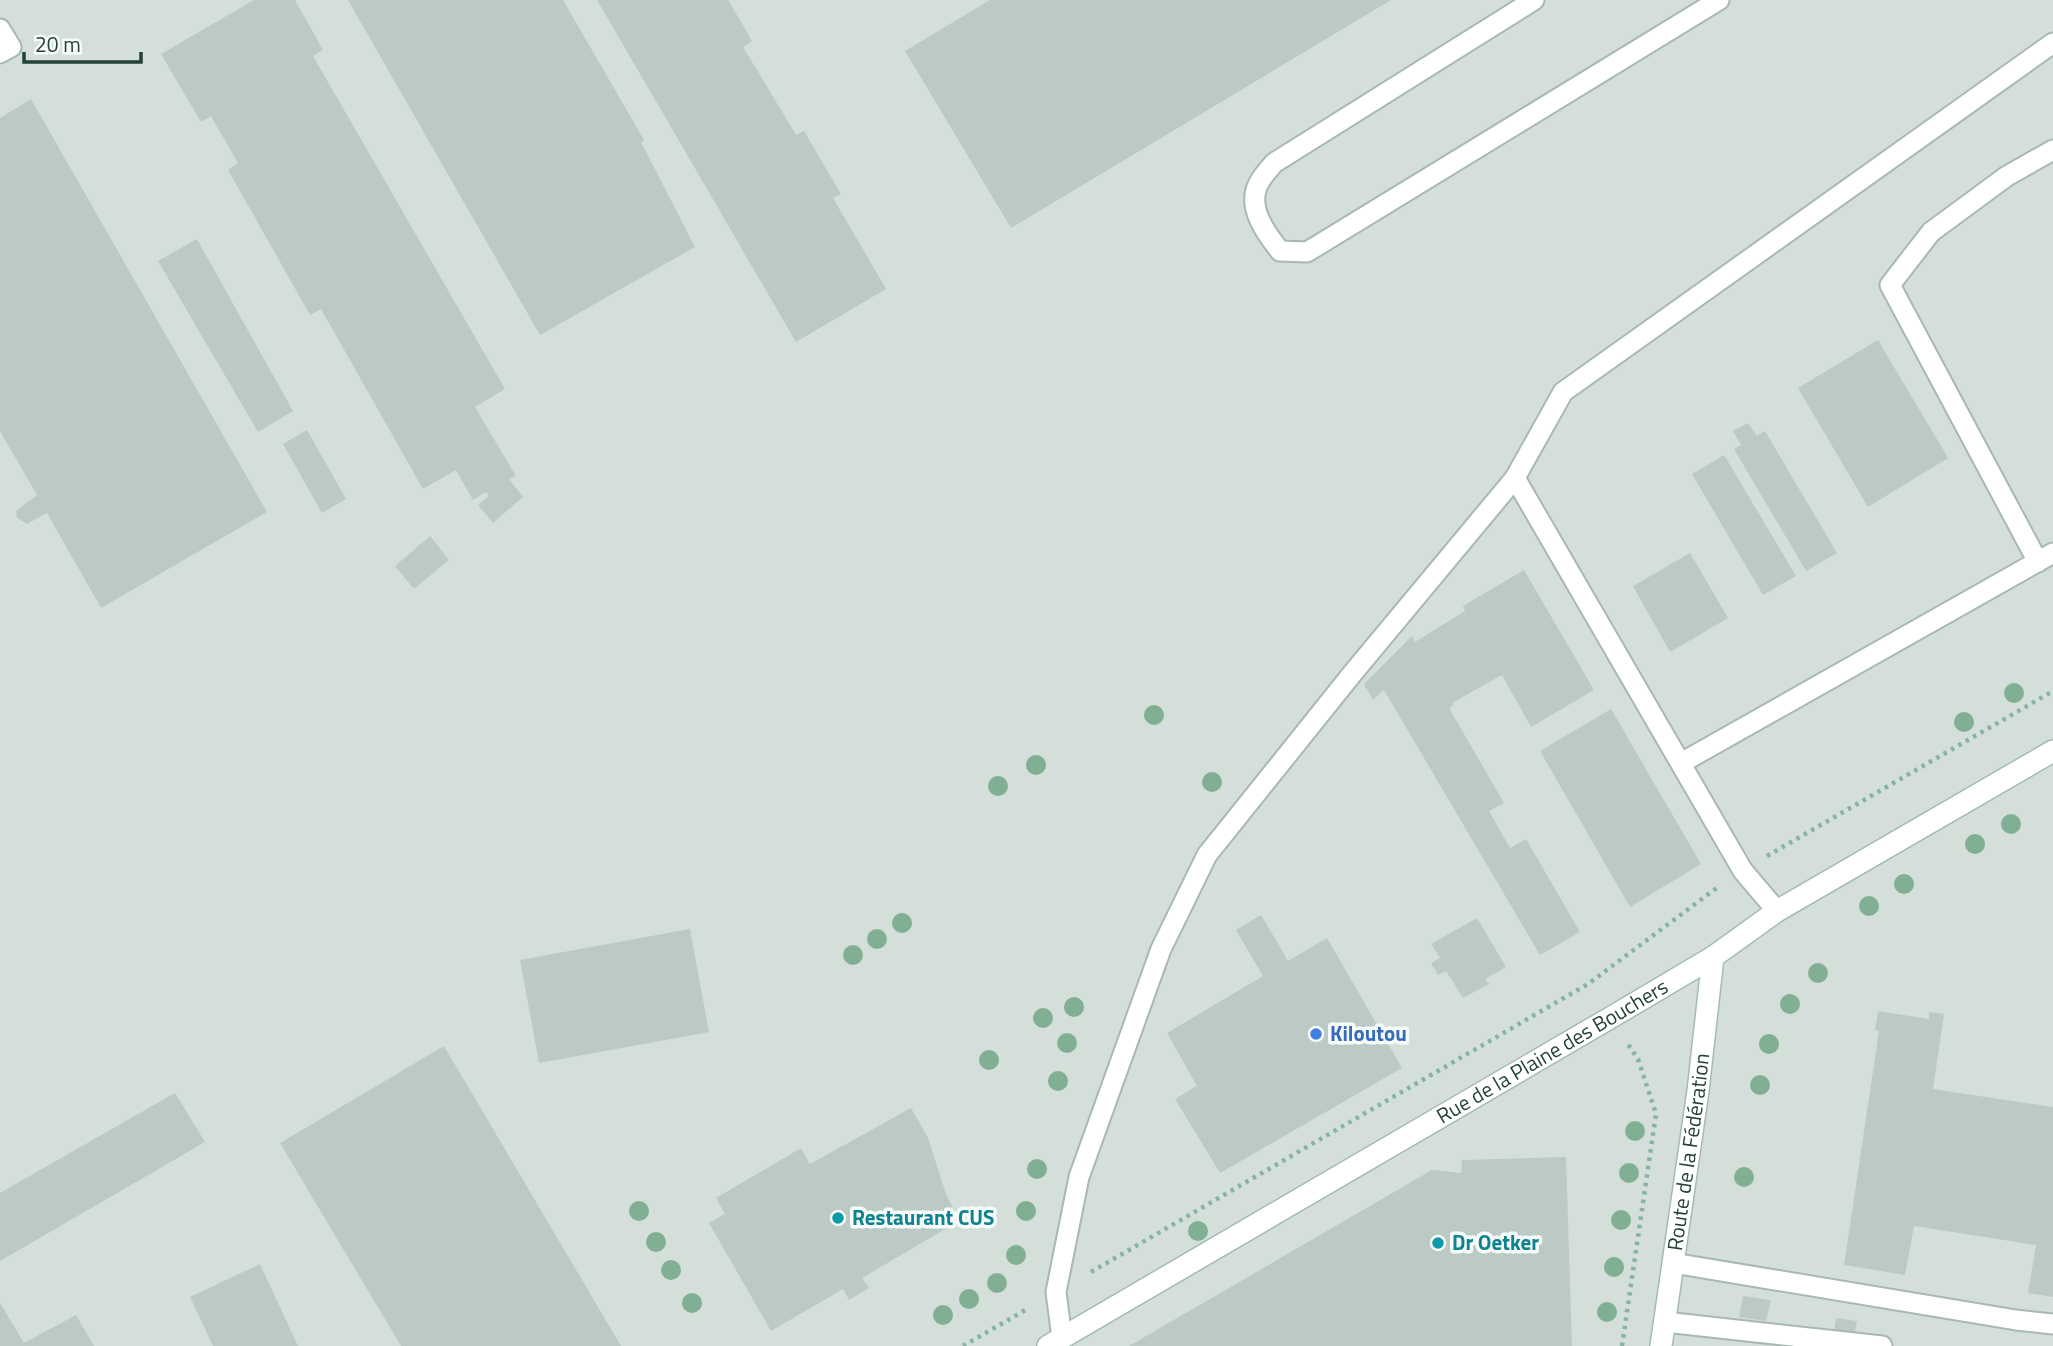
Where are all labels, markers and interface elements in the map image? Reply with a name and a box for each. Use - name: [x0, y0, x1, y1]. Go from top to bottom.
- scale bar: [24, 21, 142, 65]
- text: 20 m: [35, 28, 81, 60]
- street label: Rue de la Plaine des Bouchers: [1430, 970, 1674, 1131]
- place label: Kiloutou: [1330, 1017, 1407, 1049]
- marker: Kiloutou: [1308, 1026, 1324, 1042]
- street label: Route de la Fédération: [1658, 1051, 1717, 1253]
- place label: Restaurant CUS: [852, 1201, 994, 1233]
- marker: Restaurant CUS: [830, 1210, 846, 1226]
- place label: Dr Oetker: [1452, 1226, 1539, 1258]
- marker: Dr Oetker: [1430, 1235, 1446, 1251]

